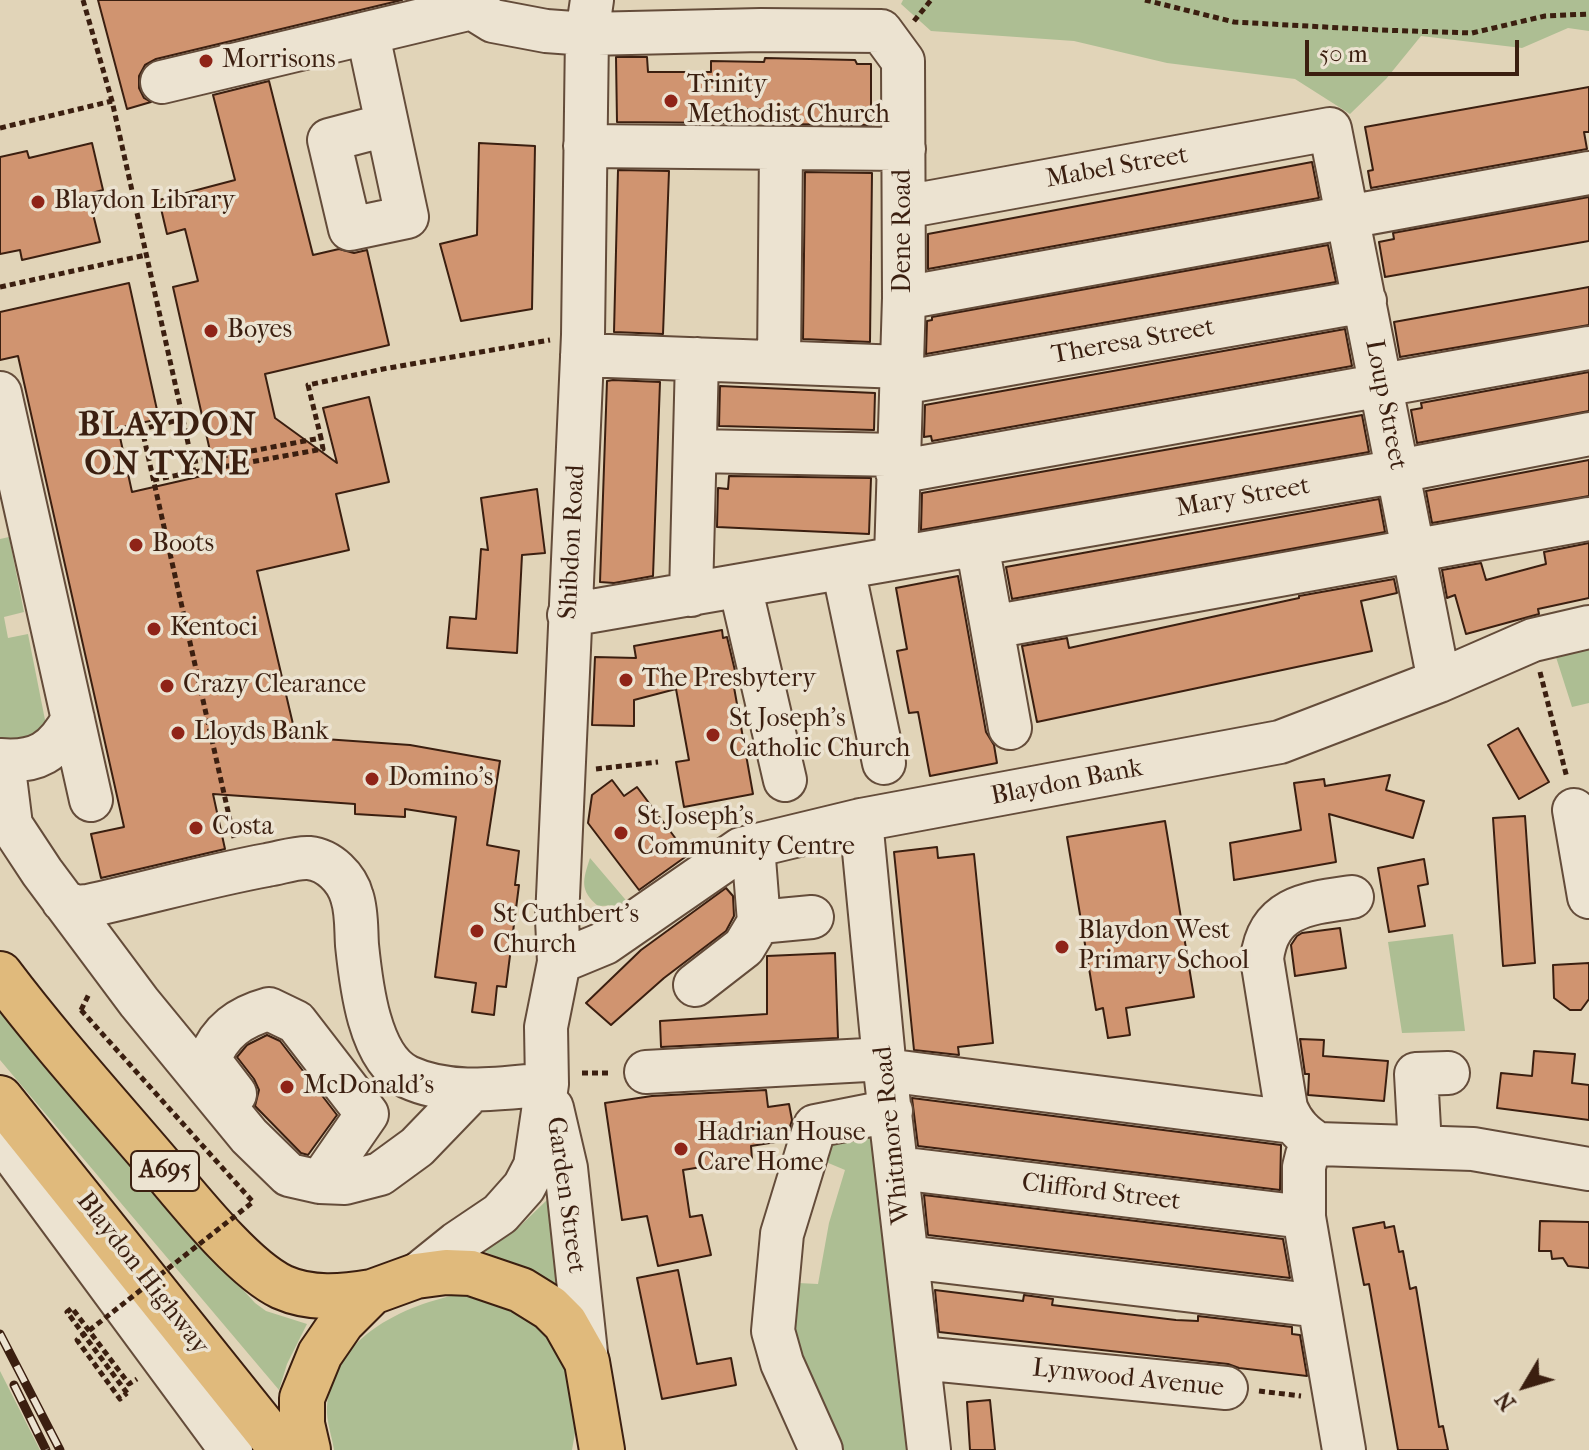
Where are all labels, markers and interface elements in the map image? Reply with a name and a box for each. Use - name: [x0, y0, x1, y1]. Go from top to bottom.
- scale bar: [1309, 24, 1523, 74]
- text: 50 m: [1319, 40, 1368, 68]
- place label: Morrisons: [222, 45, 336, 77]
- marker: Morrisons: [197, 52, 215, 70]
- place label: Trinity Methodist Church: [687, 70, 890, 132]
- marker: Trinity Methodist Church: [662, 92, 680, 110]
- street label: Mabel Street: [1044, 140, 1190, 196]
- street label: Dene Road: [888, 169, 920, 293]
- place label: Blaydon Library: [54, 186, 235, 218]
- marker: Blaydon Library: [29, 193, 47, 211]
- street label: Theresa Street: [1049, 312, 1217, 372]
- place label: Boyes: [227, 315, 292, 347]
- marker: Boyes: [202, 322, 220, 340]
- street label: Loup Street: [1357, 337, 1413, 473]
- district label: BLAYDON ON TYNE: [78, 407, 258, 486]
- street label: Shibdon Road: [553, 464, 593, 620]
- street label: Mary Street: [1174, 471, 1312, 525]
- place label: Boots: [152, 529, 214, 561]
- marker: Boots: [127, 536, 145, 554]
- place label: Kentoci: [170, 613, 258, 645]
- marker: Kentoci: [145, 620, 163, 638]
- place label: The Presbytery: [642, 664, 816, 696]
- place label: Crazy Clearance: [183, 670, 366, 702]
- marker: The Presbytery: [617, 671, 635, 689]
- marker: Crazy Clearance: [158, 677, 176, 695]
- place label: St Joseph's Catholic Church: [729, 704, 910, 766]
- place label: Lloyds Bank: [194, 717, 329, 749]
- marker: Lloyds Bank: [169, 724, 187, 742]
- marker: St Joseph's Catholic Church: [704, 726, 722, 744]
- street label: Blaydon Bank: [988, 753, 1146, 813]
- place label: Domino's: [388, 763, 493, 795]
- marker: Domino's: [363, 770, 381, 788]
- place label: St Joseph's Community Centre: [637, 802, 855, 864]
- place label: Costa: [212, 812, 274, 844]
- marker: Costa: [187, 819, 205, 837]
- marker: St Joseph's Community Centre: [612, 824, 630, 842]
- place label: St Cuthbert's Church: [493, 900, 639, 962]
- place label: Blaydon West Primary School: [1078, 916, 1249, 978]
- marker: St Cuthbert's Church: [468, 922, 486, 940]
- marker: Blaydon West Primary School: [1053, 938, 1071, 956]
- street label: Whitmore Road: [868, 1045, 918, 1225]
- place label: McDonald's: [303, 1071, 434, 1103]
- marker: McDonald's: [278, 1078, 296, 1096]
- street label: Garden Street: [539, 1115, 591, 1275]
- place label: Hadrian House Care Home: [697, 1118, 866, 1180]
- marker: Hadrian House Care Home: [672, 1140, 690, 1158]
- road number: A695: [131, 1151, 199, 1191]
- street label: Clifford Street: [1020, 1168, 1182, 1218]
- street label: Blaydon Highway: [69, 1187, 215, 1361]
- north arrow: [1485, 1346, 1565, 1426]
- street label: Lynwood Avenue: [1031, 1353, 1225, 1405]
- text: N: [1491, 1386, 1521, 1415]

